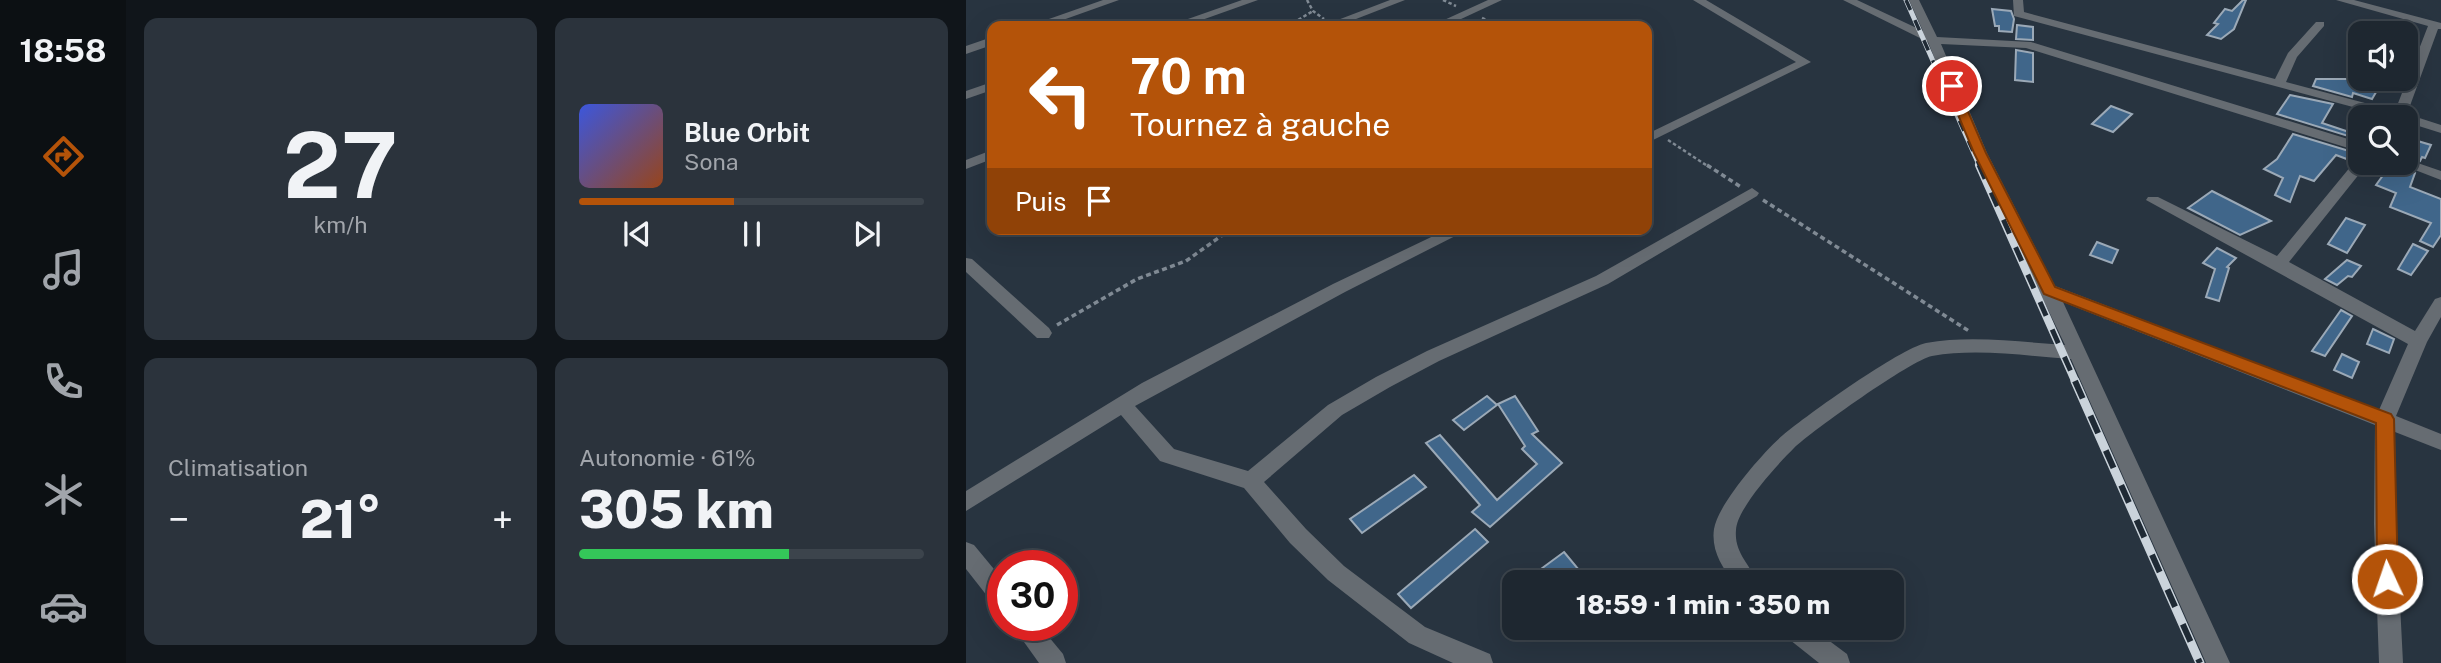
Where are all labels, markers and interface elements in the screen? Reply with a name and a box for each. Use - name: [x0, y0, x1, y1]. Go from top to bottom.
- map controls: [2348, 21, 2418, 175]
- button: sound: [2348, 21, 2418, 91]
- text: 18:58: [20, 32, 106, 69]
- text: 70 m: [1130, 47, 1247, 105]
- icon: left: [1015, 49, 1106, 140]
- pin: [1922, 56, 1982, 116]
- icon: arrive: [1933, 67, 1971, 105]
- button: search: [2348, 105, 2418, 175]
- text: Tournez à gauche: [1130, 106, 1390, 143]
- text: 27: [283, 112, 398, 218]
- text: Blue Orbit: [684, 117, 810, 148]
- icon: directions: [39, 132, 88, 181]
- text: Sona: [684, 148, 738, 175]
- icon: arrive: [1080, 182, 1118, 220]
- text: Puis: [1015, 186, 1066, 217]
- text: km/h: [313, 211, 368, 238]
- icon: previous: [618, 215, 656, 253]
- icon: pause: [733, 215, 771, 253]
- icon: next: [848, 215, 886, 253]
- icon: music: [39, 245, 88, 294]
- icon: phone: [39, 357, 88, 406]
- text: Autonomie · 61%: [579, 444, 756, 471]
- text: Climatisation: [168, 454, 308, 481]
- icon: climate: [39, 470, 88, 519]
- text: 305 km: [579, 479, 774, 540]
- text: 21°: [300, 489, 381, 550]
- text: −: [168, 497, 189, 542]
- text: +: [492, 497, 513, 542]
- position arrow: [2350, 542, 2424, 616]
- speed limit sign: 30: [987, 550, 1078, 641]
- icon: car: [39, 582, 88, 631]
- text: 18:59 · 1 min · 350 m: [1576, 589, 1830, 620]

